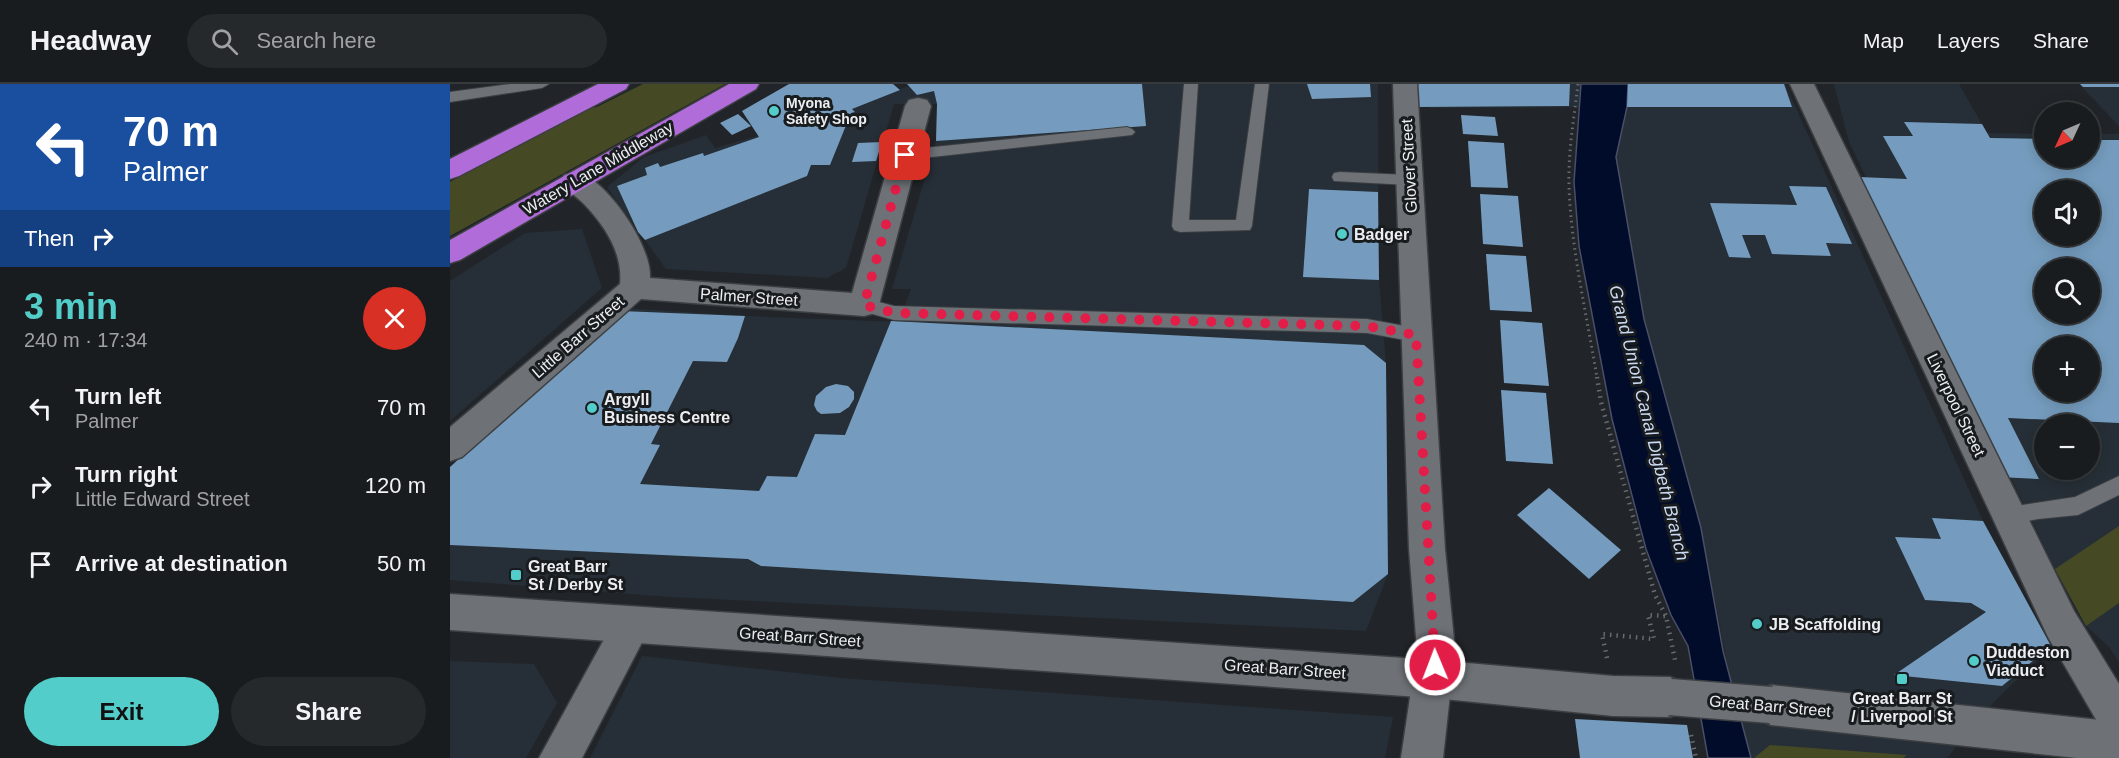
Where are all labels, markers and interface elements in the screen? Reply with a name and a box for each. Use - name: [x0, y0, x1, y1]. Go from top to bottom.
- search box: [187, 14, 607, 68]
- text: Headway: [30, 25, 151, 56]
- icon: search: [208, 25, 241, 58]
- text: Search here: [256, 28, 376, 53]
- text: Map: [1863, 29, 1904, 52]
- text: Layers: [1937, 29, 2000, 52]
- text: Share: [2033, 29, 2089, 52]
- place label: Myona Safety Shop: [786, 95, 867, 127]
- north arrow: [2034, 102, 2100, 168]
- map controls: [2034, 102, 2100, 480]
- marker: Myona Safety Shop: [767, 104, 781, 118]
- icon: left: [24, 108, 102, 186]
- text: 70 m: [123, 108, 219, 155]
- street label: Watery Lane Middleway: [520, 118, 676, 218]
- street label: Glover Street: [1398, 118, 1420, 214]
- pin: [879, 129, 930, 180]
- icon: arrive: [888, 138, 921, 171]
- text: Palmer: [123, 157, 209, 187]
- button: sound: [2034, 180, 2100, 246]
- icon: right: [86, 222, 119, 255]
- text: Then: [24, 226, 74, 251]
- place label: Badger: [1354, 226, 1409, 243]
- marker: Badger: [1335, 227, 1349, 241]
- button: search: [2034, 258, 2100, 324]
- water label: Grand Union Canal Digbeth Branch: [1605, 283, 1693, 563]
- street label: Palmer Street: [700, 285, 799, 309]
- text: 3 min: [24, 286, 118, 327]
- button: close: [363, 287, 426, 350]
- street label: Little Barr Street: [529, 292, 628, 381]
- text: 240 m · 17:34: [24, 329, 147, 351]
- button: +: [2034, 336, 2100, 402]
- street label: Liverpool Street: [1924, 351, 1988, 460]
- text: Turn left: [75, 384, 161, 409]
- place label: Argyll Business Centre: [604, 391, 730, 426]
- icon: left: [24, 392, 57, 425]
- text: 70 m: [377, 395, 426, 420]
- marker: Argyll Business Centre: [585, 401, 599, 415]
- text: Palmer: [75, 410, 138, 432]
- button: −: [2034, 414, 2100, 480]
- text: Turn right: [75, 462, 177, 487]
- icon: right: [24, 470, 57, 503]
- text: 120 m: [365, 473, 426, 498]
- text: Little Edward Street: [75, 488, 250, 510]
- icon: arrive: [24, 548, 57, 581]
- text: Arrive at destination: [75, 551, 288, 576]
- text: 50 m: [377, 551, 426, 576]
- place label: Great Barr St / Derby St: [528, 558, 624, 593]
- marker: Great Barr St / Derby St: [509, 568, 523, 582]
- place label: JB Scaffolding: [1769, 616, 1881, 633]
- marker: JB Scaffolding: [1750, 617, 1764, 631]
- street label: Great Barr Street: [739, 624, 862, 650]
- position arrow: [1403, 633, 1467, 697]
- place label: Duddeston Viaduct: [1986, 644, 2070, 679]
- marker: Duddeston Viaduct: [1967, 654, 1981, 668]
- street label: Great Barr Street: [1224, 656, 1347, 682]
- marker: Great Barr St / Liverpool St: [1895, 672, 1909, 686]
- button: Exit: [24, 677, 219, 746]
- button: Share: [231, 677, 426, 746]
- place label: Great Barr St / Liverpool St: [1851, 690, 1953, 725]
- street label: Great Barr Street: [1709, 692, 1832, 720]

